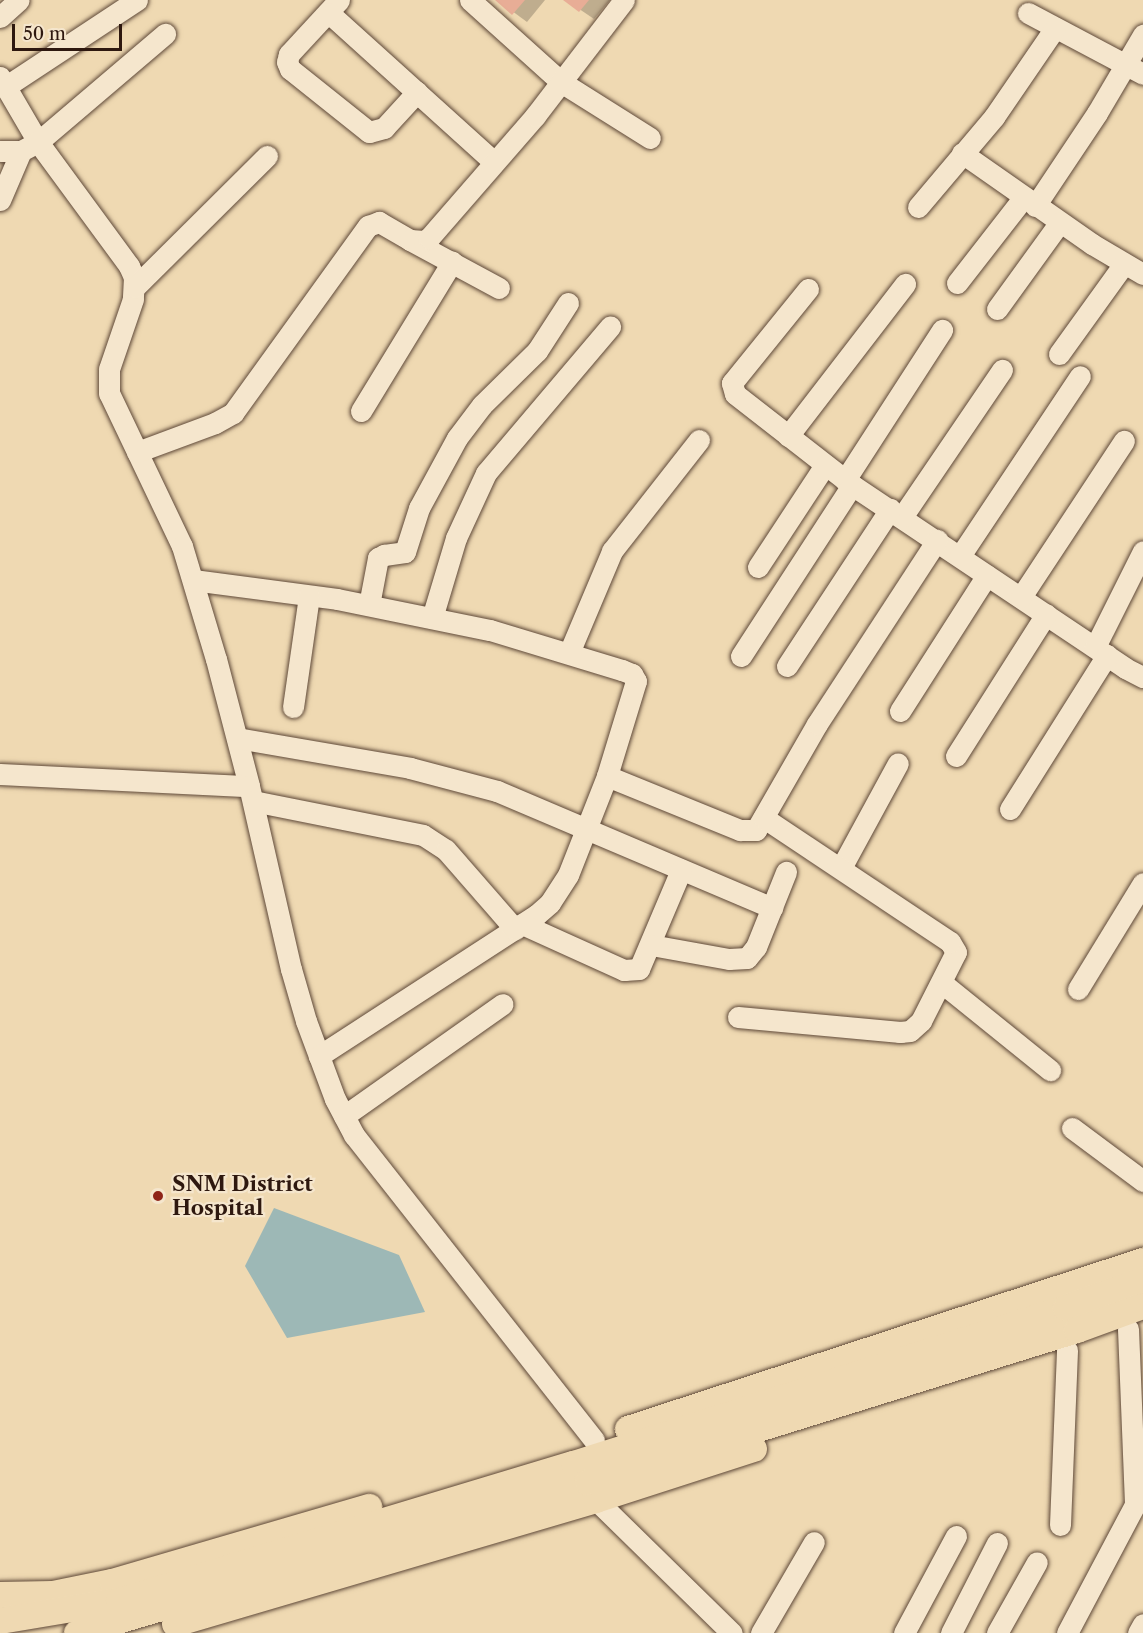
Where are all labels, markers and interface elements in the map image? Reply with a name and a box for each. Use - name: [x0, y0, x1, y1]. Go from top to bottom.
- scale bar: [15, 12, 124, 50]
- text: 50 m: [23, 23, 66, 45]
- place label: SNM District Hospital: [172, 1171, 313, 1221]
- marker: SNM District Hospital: [149, 1187, 167, 1205]

